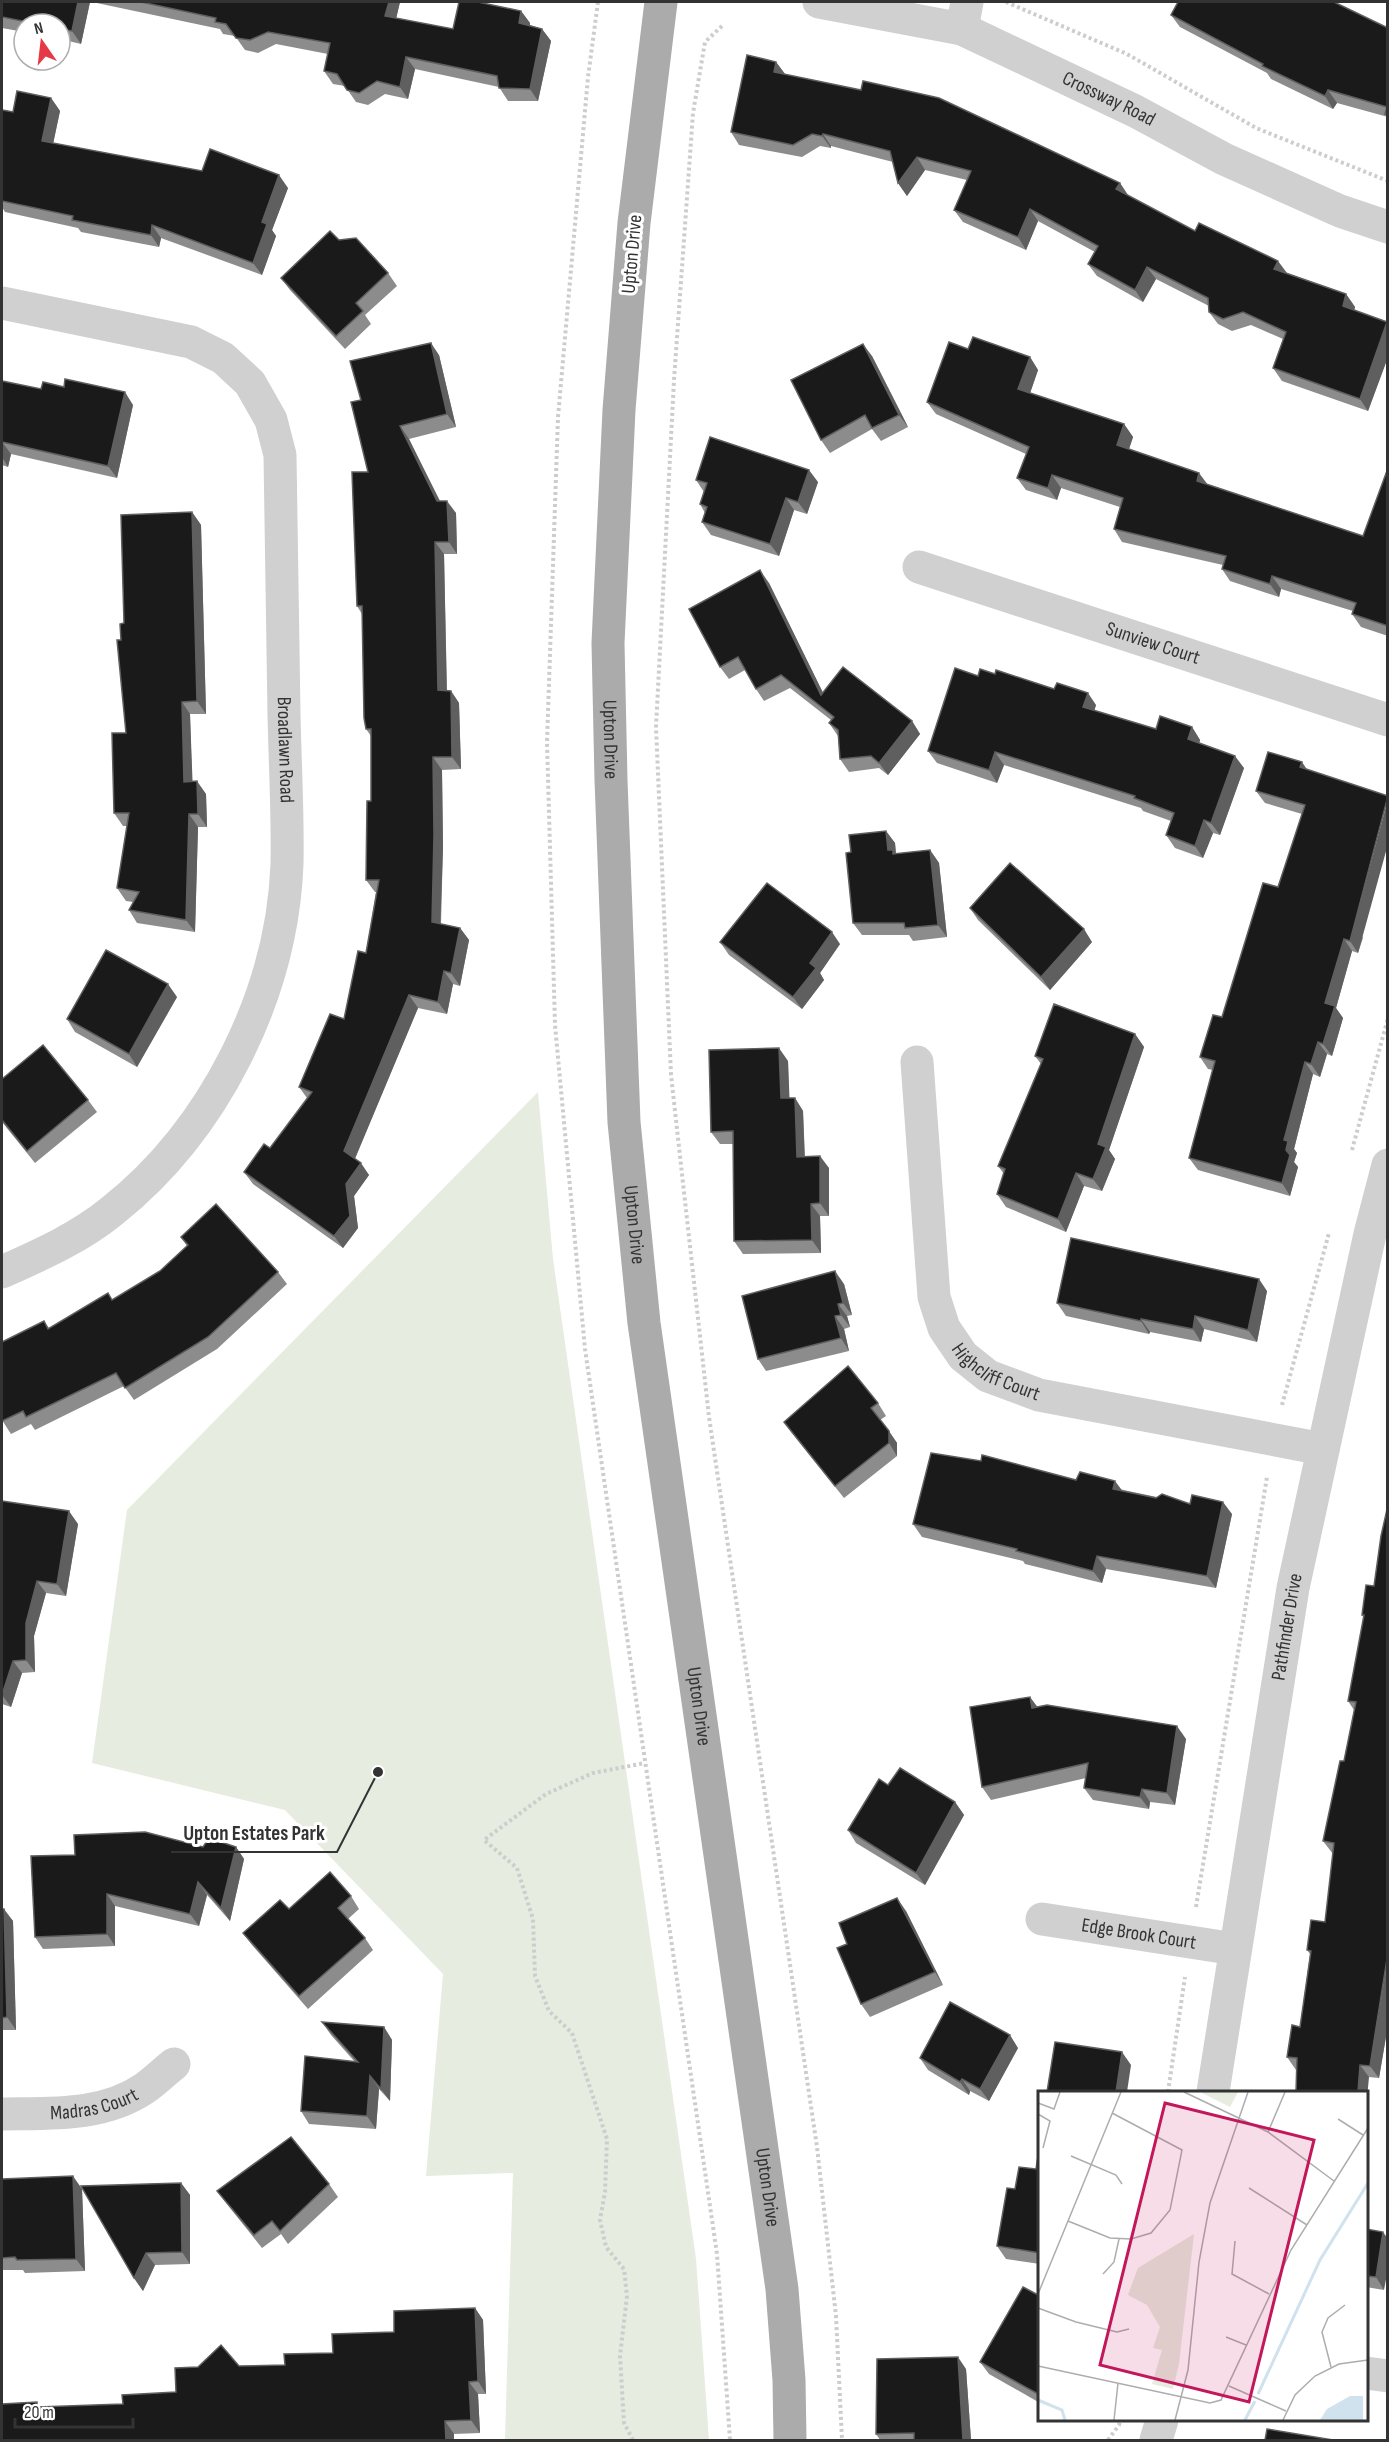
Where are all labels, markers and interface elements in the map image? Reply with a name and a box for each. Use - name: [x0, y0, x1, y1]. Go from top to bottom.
- north arrow: [12, 12, 72, 72]
- text: N: [32, 19, 45, 39]
- street label: Crossway Road: [1058, 66, 1159, 132]
- street label: Upton Drive: [617, 214, 647, 294]
- street label: Sunview Court: [1103, 617, 1203, 670]
- street label: Broadlawn Road: [272, 696, 299, 803]
- street label: Upton Drive: [597, 700, 623, 779]
- street label: Upton Drive: [618, 1184, 650, 1265]
- street label: Highcliff Court: [946, 1339, 1043, 1406]
- street label: Pathfinder Drive: [1267, 1571, 1308, 1682]
- street label: Upton Drive: [681, 1665, 716, 1747]
- callout: Upton Estates Park: [171, 1813, 337, 1852]
- text: Upton Estates Park: [183, 1821, 325, 1846]
- street label: Edge Brook Court: [1080, 1913, 1198, 1955]
- street label: Madras Court: [50, 2083, 142, 2125]
- inset map: [1038, 2091, 1368, 2421]
- street label: Upton Drive: [750, 2147, 785, 2228]
- scale bar: [15, 2391, 134, 2429]
- text: 20 m: [24, 2402, 54, 2423]

